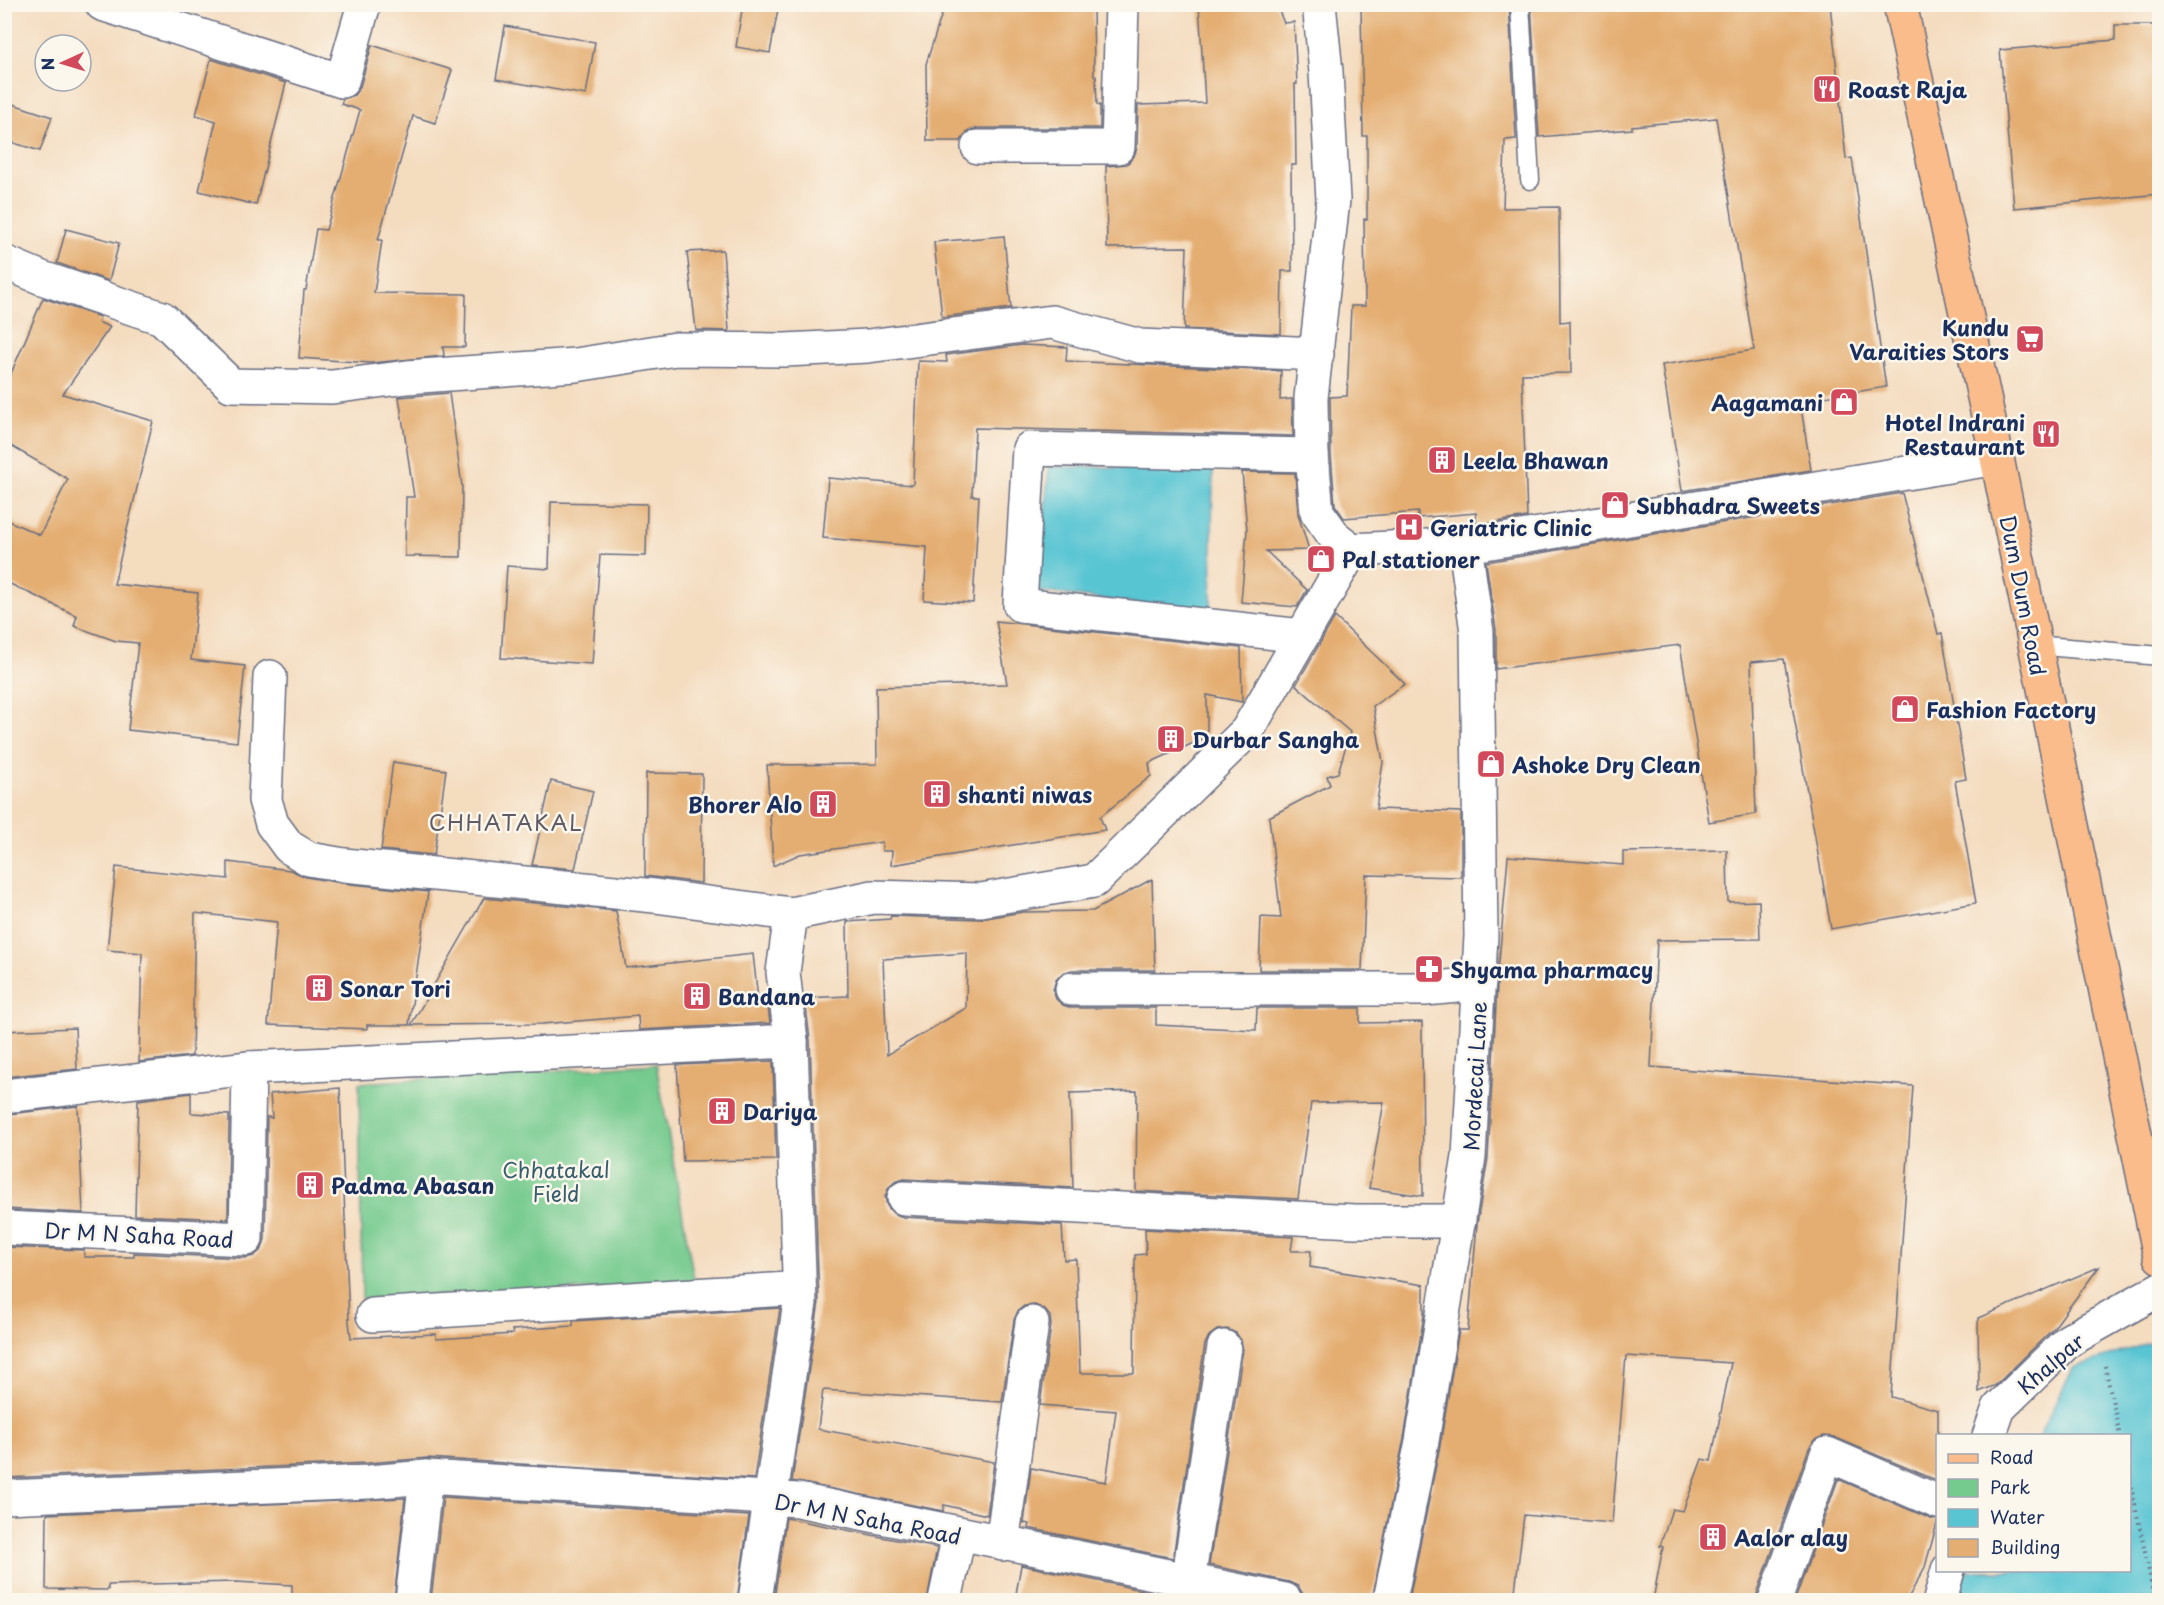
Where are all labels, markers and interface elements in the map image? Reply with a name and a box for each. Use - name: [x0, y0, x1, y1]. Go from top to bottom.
- north arrow: [33, 33, 93, 93]
- text: N: [35, 57, 59, 71]
- restaurant icon: Roast Raja: [1811, 73, 1843, 105]
- place label: Roast Raja: [1848, 73, 1967, 105]
- place label: Kundu Varaities Stors: [1849, 311, 2009, 367]
- supermarket icon: Kundu Varaities Stors: [2014, 323, 2046, 355]
- place label: Aagamani: [1711, 386, 1823, 418]
- shop icon: Aagamani: [1828, 386, 1860, 418]
- place label: Hotel Indrani Restaurant: [1885, 406, 2025, 462]
- restaurant icon: Hotel Indrani Restaurant: [2030, 418, 2062, 450]
- building icon: Leela Bhawan: [1426, 444, 1458, 476]
- place label: Leela Bhawan: [1463, 444, 1609, 476]
- shop icon: Subhadra Sweets: [1599, 489, 1631, 521]
- place label: Subhadra Sweets: [1636, 489, 1820, 521]
- hospital icon: Geriatric Clinic: [1393, 511, 1425, 543]
- place label: Geriatric Clinic: [1430, 511, 1592, 543]
- street label: Dum Dum Road: [1993, 512, 2055, 678]
- shop icon: Pal stationer: [1305, 543, 1337, 575]
- place label: Pal stationer: [1342, 543, 1480, 575]
- shop icon: Fashion Factory: [1889, 693, 1921, 725]
- place label: Fashion Factory: [1926, 693, 2096, 725]
- building icon: Durbar Sangha: [1155, 723, 1187, 755]
- place label: Durbar Sangha: [1192, 723, 1359, 755]
- shop icon: Ashoke Dry Clean: [1475, 748, 1507, 780]
- place label: Ashoke Dry Clean: [1511, 748, 1701, 780]
- building icon: shanti niwas: [921, 778, 953, 810]
- place label: shanti niwas: [958, 778, 1092, 810]
- place label: Bhorer Alo: [688, 788, 802, 820]
- building icon: Bhorer Alo: [807, 788, 839, 820]
- district label: CHHATAKAL: [429, 805, 583, 838]
- pharmacy icon: Shyama pharmacy: [1413, 953, 1445, 985]
- place label: Shyama pharmacy: [1450, 953, 1653, 985]
- building icon: Sonar Tori: [303, 972, 335, 1004]
- place label: Sonar Tori: [340, 972, 451, 1004]
- building icon: Bandana: [681, 980, 713, 1012]
- place label: Bandana: [718, 980, 816, 1012]
- street label: Mordecai Lane: [1454, 1000, 1494, 1152]
- building icon: Dariya: [706, 1095, 738, 1127]
- place label: Dariya: [743, 1095, 818, 1127]
- park label: Chhatakal Field: [502, 1153, 610, 1209]
- building icon: Padma Abasan: [294, 1169, 326, 1201]
- place label: Padma Abasan: [331, 1169, 494, 1201]
- street label: Dr M N Saha Road: [44, 1213, 234, 1255]
- street label: Khalpar: [2009, 1324, 2091, 1401]
- legend: [1936, 1434, 2131, 1572]
- text: Road: [1990, 1443, 2034, 1470]
- text: Park: [1990, 1473, 2030, 1500]
- street label: Dr M N Saha Road: [772, 1484, 964, 1552]
- text: Water: [1990, 1503, 2045, 1530]
- building icon: Aalor alay: [1697, 1521, 1729, 1553]
- place label: Aalor alay: [1733, 1521, 1848, 1553]
- text: Building: [1990, 1533, 2060, 1560]

